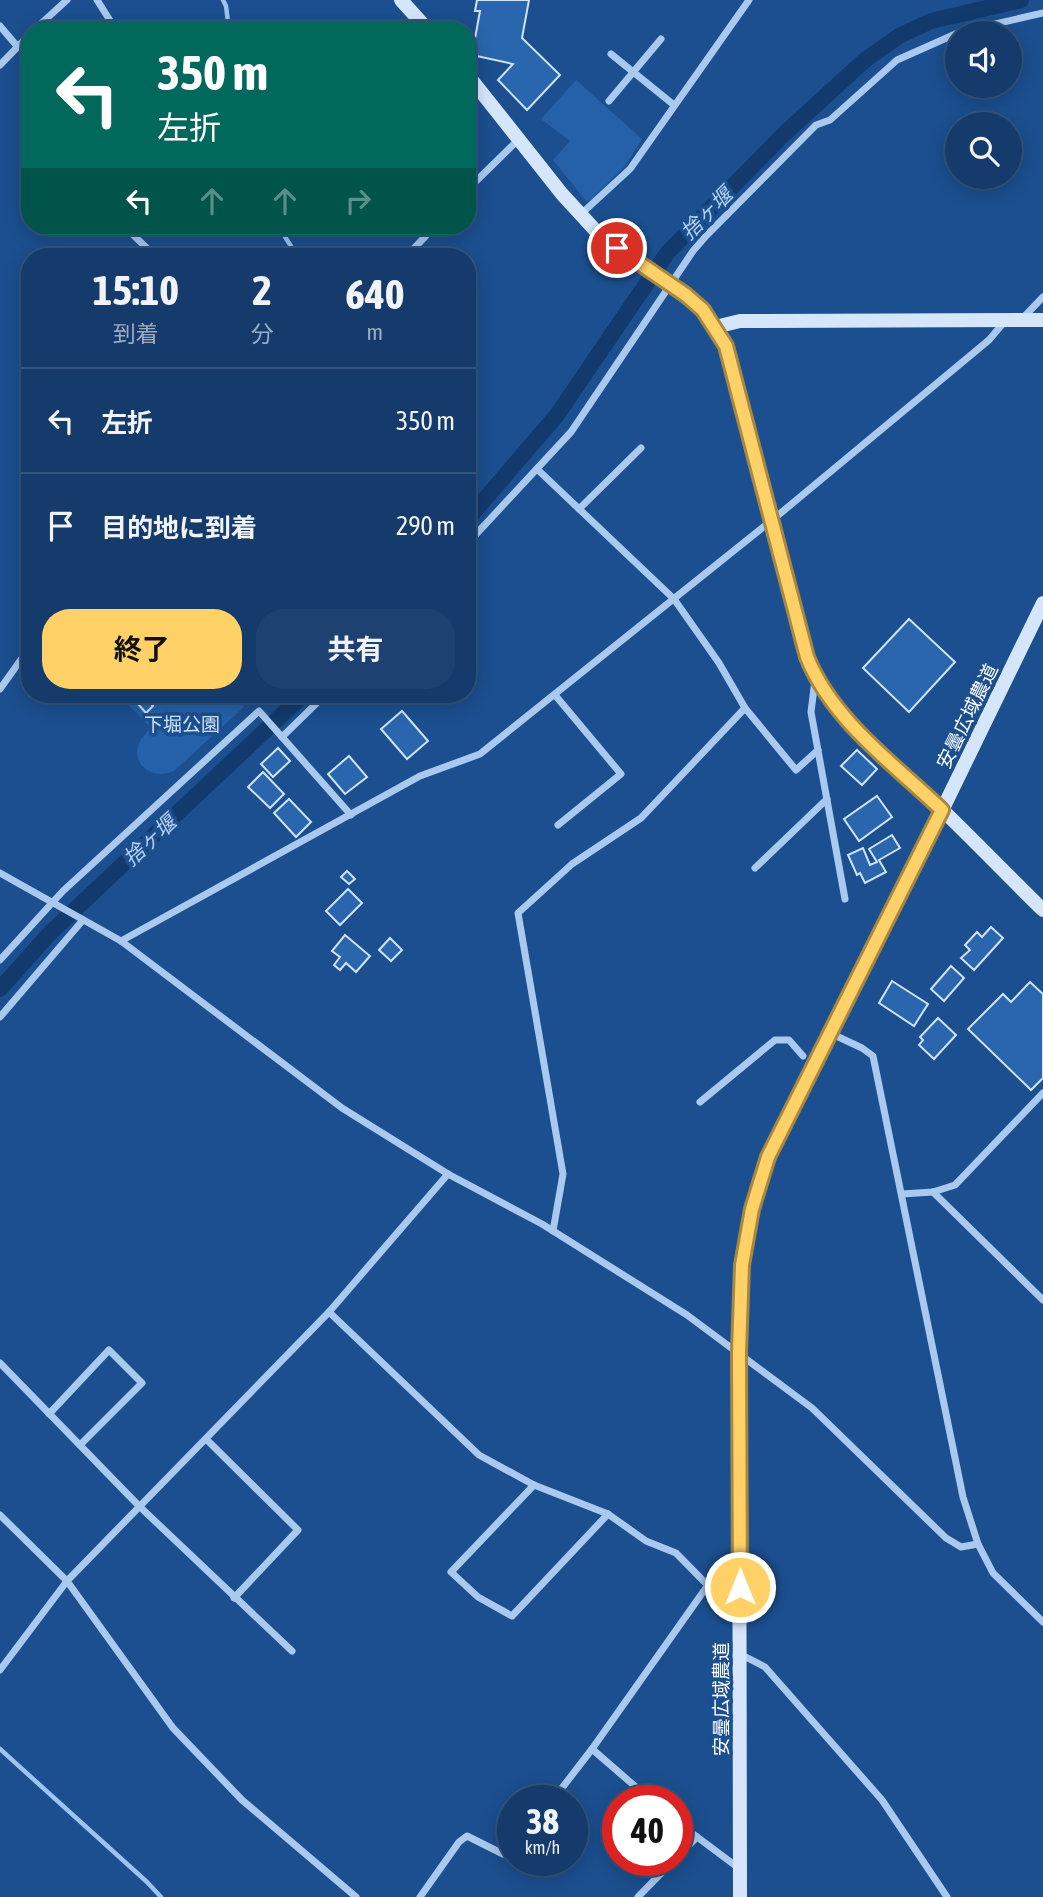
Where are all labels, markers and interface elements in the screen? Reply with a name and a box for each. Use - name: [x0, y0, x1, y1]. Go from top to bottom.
- map controls: [945, 21, 1022, 189]
- button: sound: [945, 21, 1022, 98]
- text: 350 m: [157, 44, 268, 100]
- icon: left: [42, 49, 133, 140]
- text: 左折: [157, 109, 221, 146]
- button: search: [945, 112, 1022, 189]
- water label: 捨ヶ堰: [675, 179, 740, 244]
- icon: left: [120, 182, 158, 220]
- icon: ahead: [193, 182, 231, 220]
- icon: ahead: [266, 182, 304, 220]
- icon: right: [339, 182, 377, 220]
- pin: [587, 218, 647, 278]
- icon: arrive: [598, 229, 636, 267]
- text: 15:10: [93, 266, 179, 314]
- text: 2: [252, 266, 272, 314]
- text: 640: [345, 270, 404, 318]
- text: m: [367, 319, 383, 345]
- text: 到着: [113, 321, 159, 347]
- text: 分: [251, 321, 274, 347]
- icon: left: [42, 402, 80, 440]
- text: 350 m: [396, 406, 455, 436]
- text: 左折: [101, 408, 153, 438]
- icon: arrive: [42, 507, 80, 545]
- text: 290 m: [396, 511, 455, 541]
- text: 目的地に到着: [101, 513, 257, 543]
- button: 終了: [42, 609, 242, 689]
- button: 共有: [256, 609, 455, 689]
- street label: 安曇広域農道: [932, 660, 1002, 772]
- park label: 下堀公園: [144, 713, 220, 735]
- water label: 捨ヶ堰: [118, 807, 183, 870]
- position arrow: [703, 1550, 777, 1624]
- street label: 安曇広域農道: [710, 1642, 732, 1756]
- speed limit sign: 40: [602, 1785, 693, 1876]
- text: 38: [526, 1801, 559, 1841]
- text: km/h: [525, 1837, 560, 1858]

